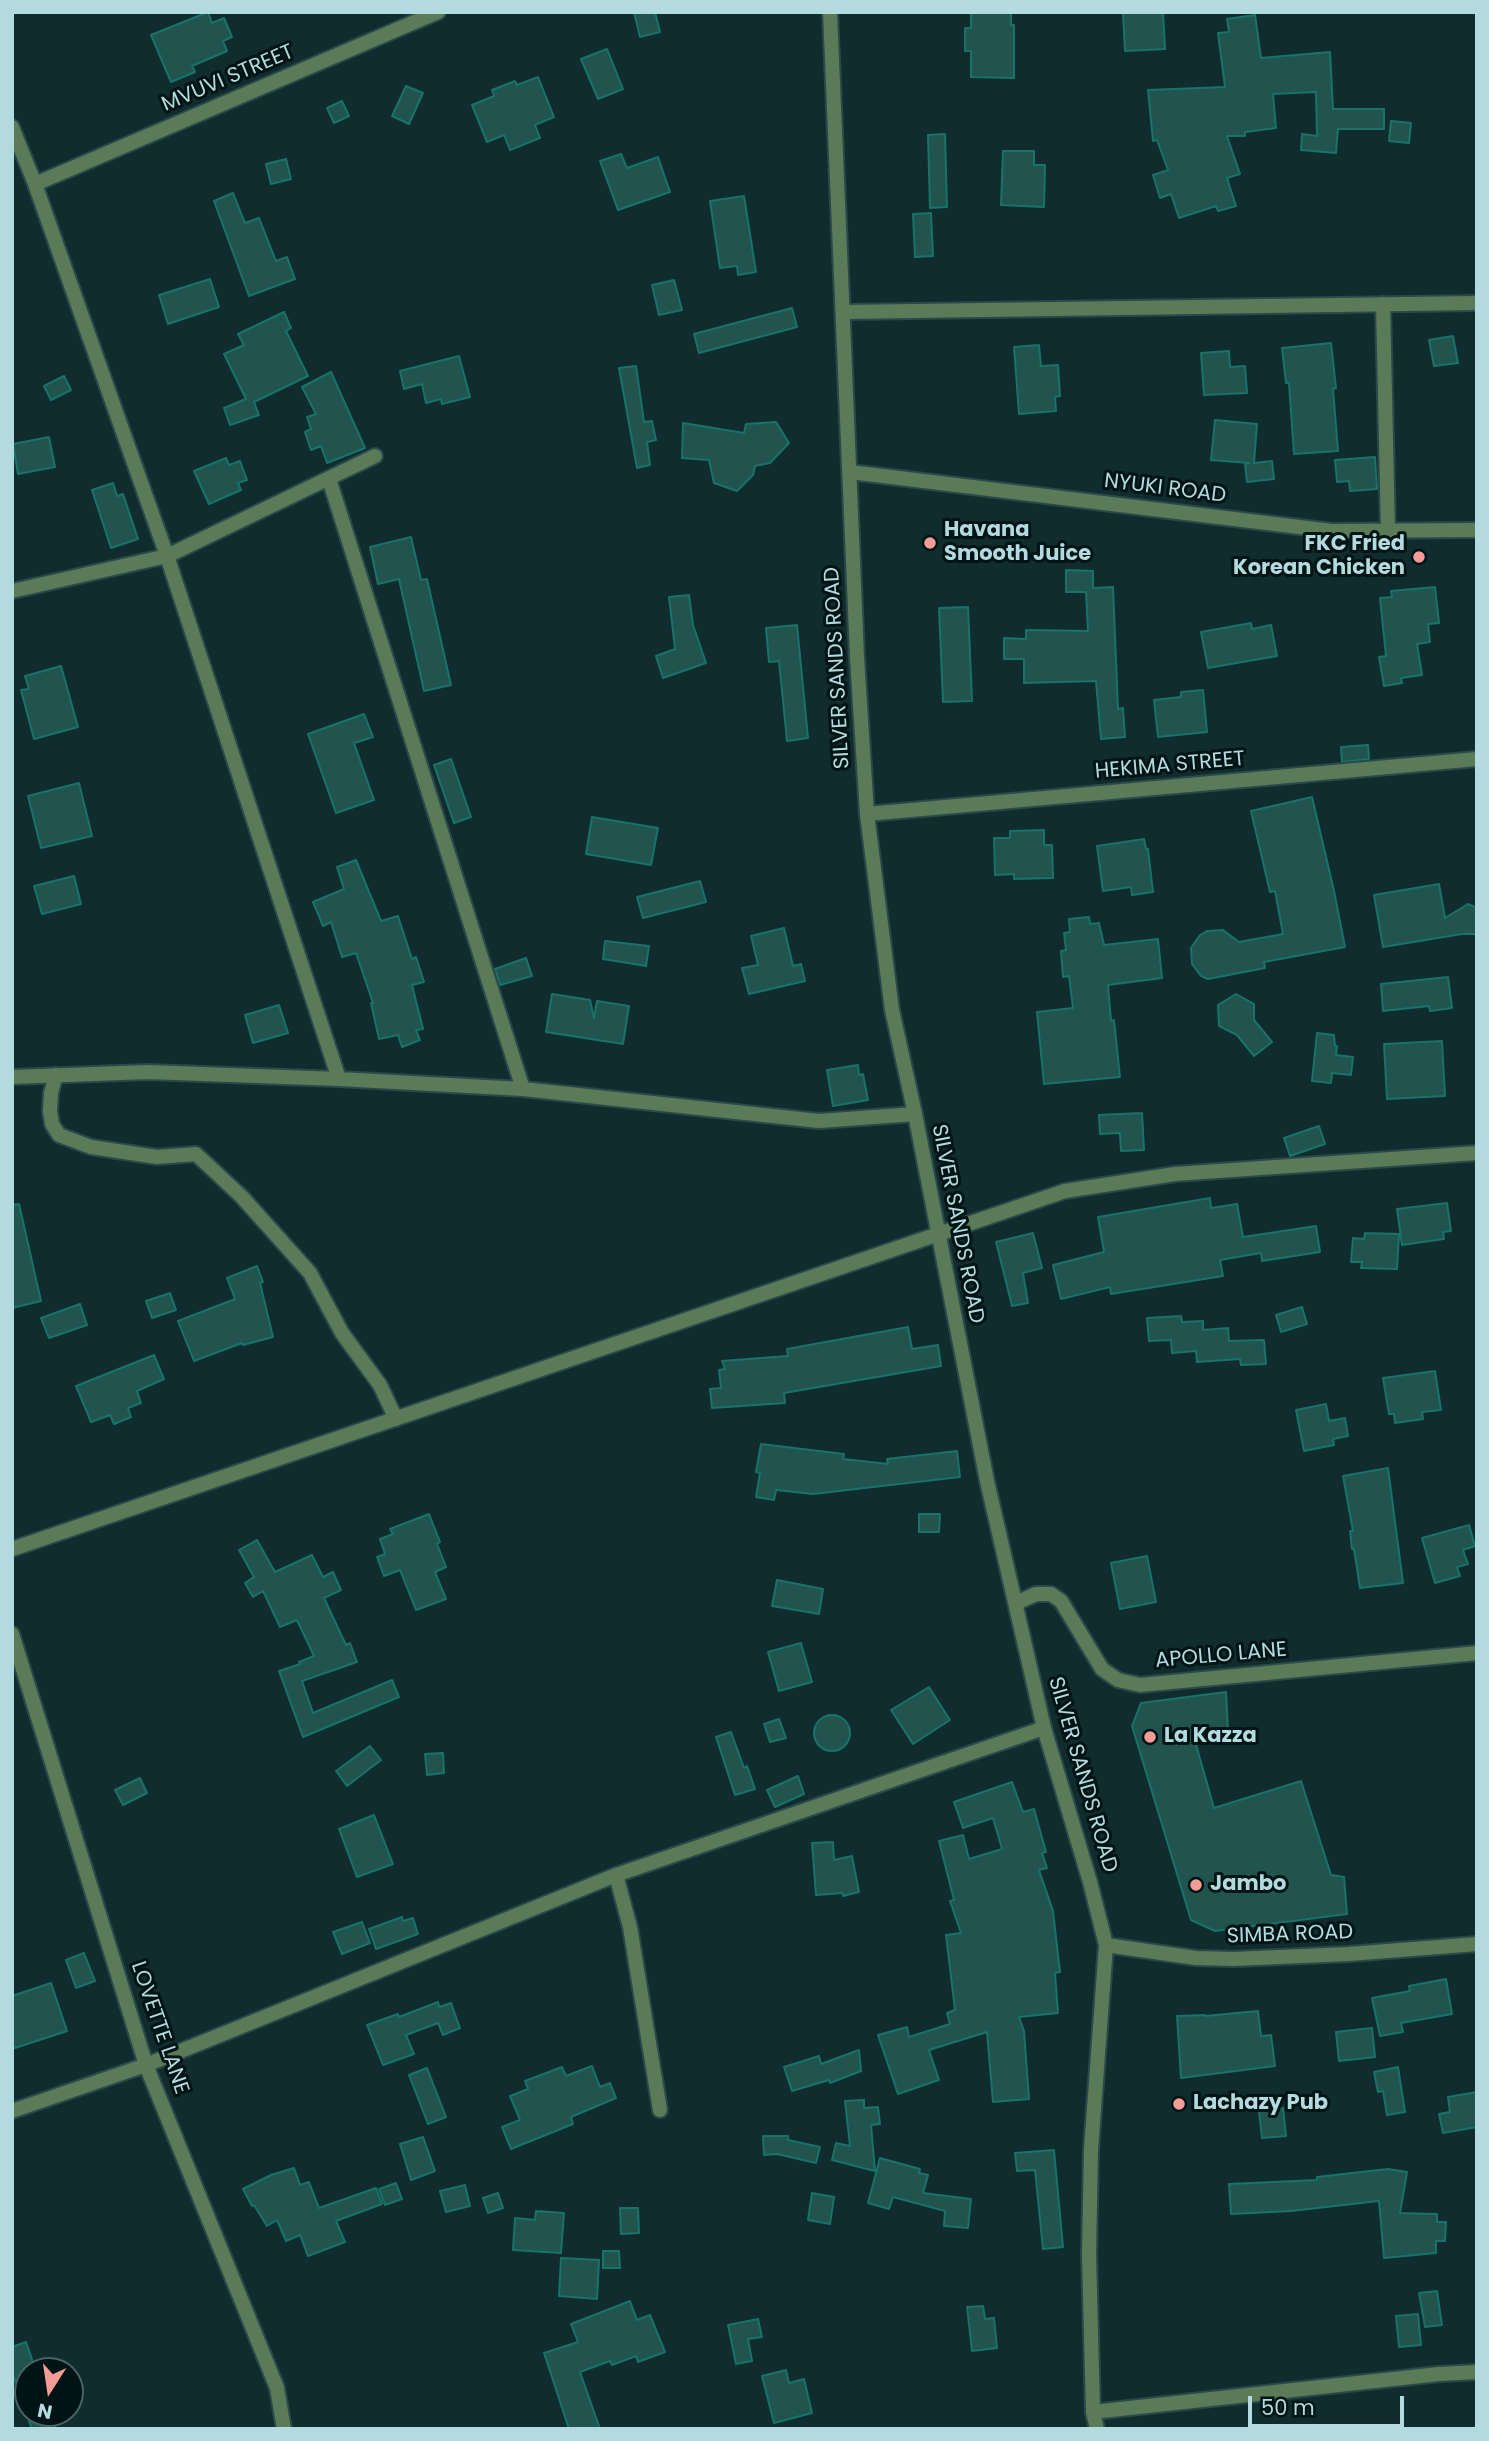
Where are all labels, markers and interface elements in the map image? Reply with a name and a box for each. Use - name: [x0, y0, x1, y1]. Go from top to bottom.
- street label: MVUVI STREET: [158, 40, 298, 118]
- street label: NYUKI ROAD: [1103, 469, 1227, 509]
- place label: Havana Smooth Juice: [944, 518, 1091, 568]
- place label: FKC Fried Korean Chicken: [1233, 532, 1405, 582]
- marker: Havana Smooth Juice: [922, 535, 938, 551]
- marker: FKC Fried Korean Chicken: [1411, 549, 1427, 565]
- street label: SILVER SANDS ROAD: [820, 566, 856, 770]
- street label: HEKIMA STREET: [1094, 747, 1246, 785]
- street label: SILVER SANDS ROAD: [925, 1122, 989, 1326]
- street label: APOLLO LANE: [1154, 1638, 1288, 1674]
- street label: SILVER SANDS ROAD: [1042, 1674, 1122, 1876]
- place label: La Kazza: [1164, 1724, 1257, 1750]
- marker: La Kazza: [1142, 1729, 1158, 1745]
- place label: Jambo: [1210, 1872, 1286, 1898]
- marker: Jambo: [1188, 1877, 1204, 1893]
- street label: SIMBA ROAD: [1226, 1920, 1354, 1950]
- street label: LOVETTE LANE: [125, 1958, 193, 2098]
- place label: Lachazy Pub: [1193, 2091, 1328, 2117]
- marker: Lachazy Pub: [1171, 2096, 1187, 2112]
- north arrow: [14, 2357, 84, 2427]
- scale bar: [1251, 2382, 1407, 2426]
- text: 50 m: [1261, 2393, 1315, 2422]
- text: N: [35, 2396, 55, 2426]

